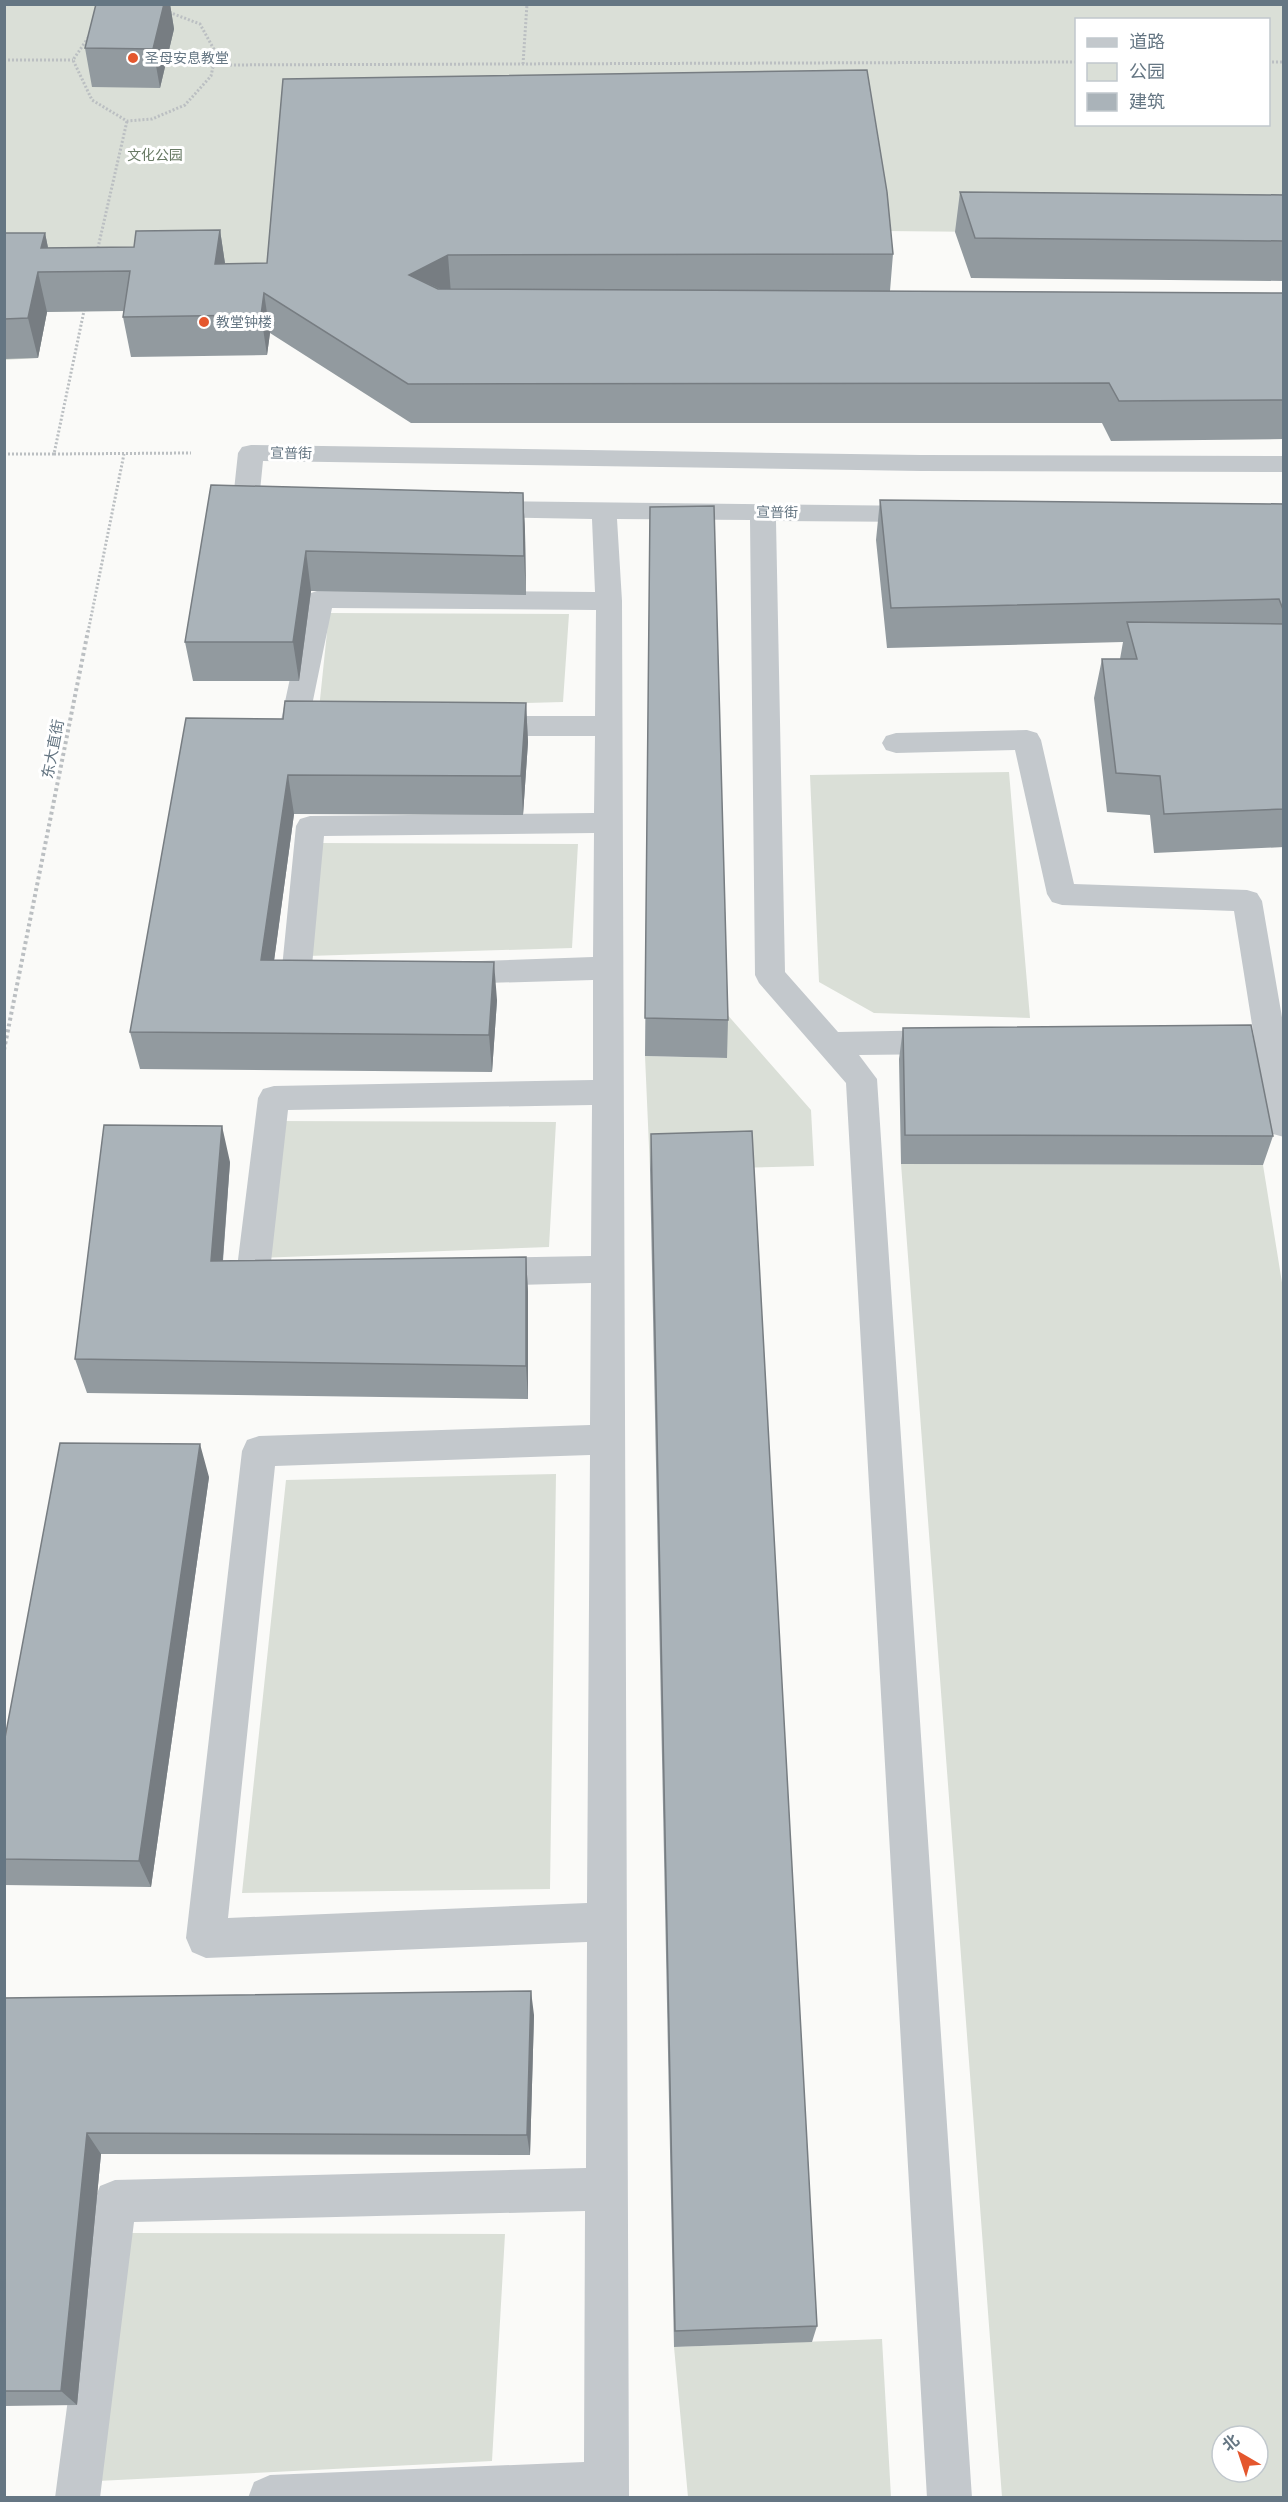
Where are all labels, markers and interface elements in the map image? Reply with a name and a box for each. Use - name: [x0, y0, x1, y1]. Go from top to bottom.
- legend: [1075, 18, 1270, 126]
- text: 道路: [1129, 30, 1165, 52]
- place label: 圣母安息教堂: [145, 49, 229, 66]
- marker: 圣母安息教堂: [126, 51, 140, 65]
- text: 公园: [1129, 60, 1165, 82]
- text: 建筑: [1129, 90, 1165, 112]
- park label: 文化公园: [127, 146, 183, 163]
- place label: 教堂钟楼: [216, 313, 272, 330]
- marker: 教堂钟楼: [197, 315, 211, 329]
- street label: 宣普街: [270, 444, 312, 461]
- street label: 宣普街: [756, 503, 798, 520]
- street label: 东大直街: [37, 718, 67, 780]
- north arrow: [1210, 2424, 1270, 2484]
- text: 北: [1218, 2430, 1242, 2454]

